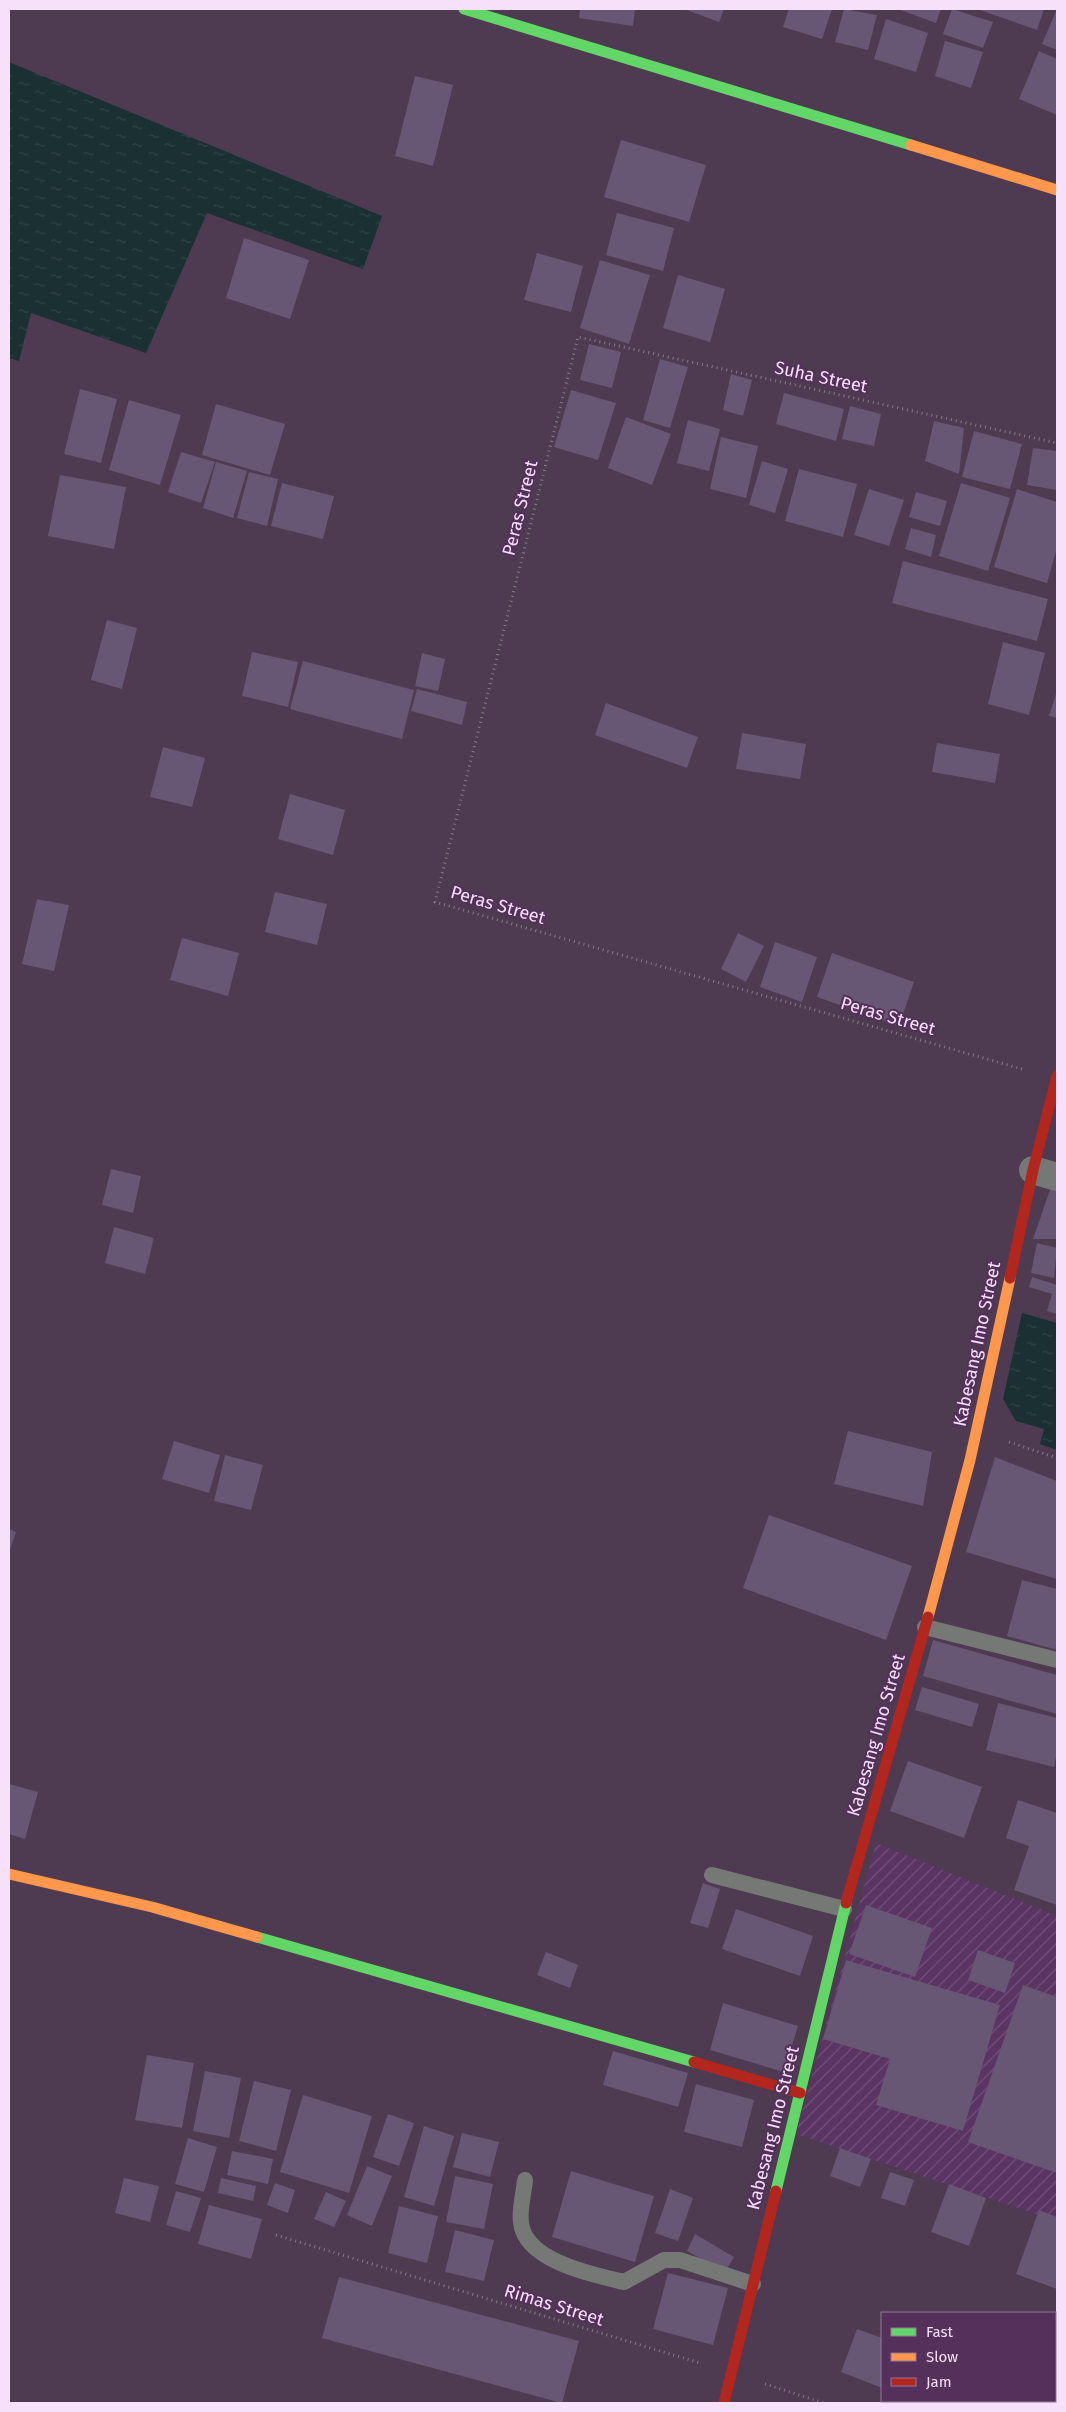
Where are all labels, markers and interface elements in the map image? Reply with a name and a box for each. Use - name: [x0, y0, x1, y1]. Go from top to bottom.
- street label: Suha Street: [773, 356, 870, 398]
- street label: Peras Street: [498, 457, 543, 558]
- street label: Peras Street: [448, 881, 548, 929]
- street label: Peras Street: [838, 992, 938, 1040]
- street label: Kabesang Imo Street: [949, 1259, 1005, 1429]
- street label: Kabesang Imo Street: [842, 1651, 910, 1819]
- street label: Kabesang Imo Street: [742, 2043, 804, 2212]
- street label: Rimas Street: [502, 2279, 607, 2331]
- legend: [881, 2312, 1056, 2402]
- text: Fast: [926, 2323, 953, 2341]
- text: Slow: [926, 2348, 958, 2366]
- text: Jam: [926, 2373, 952, 2391]

